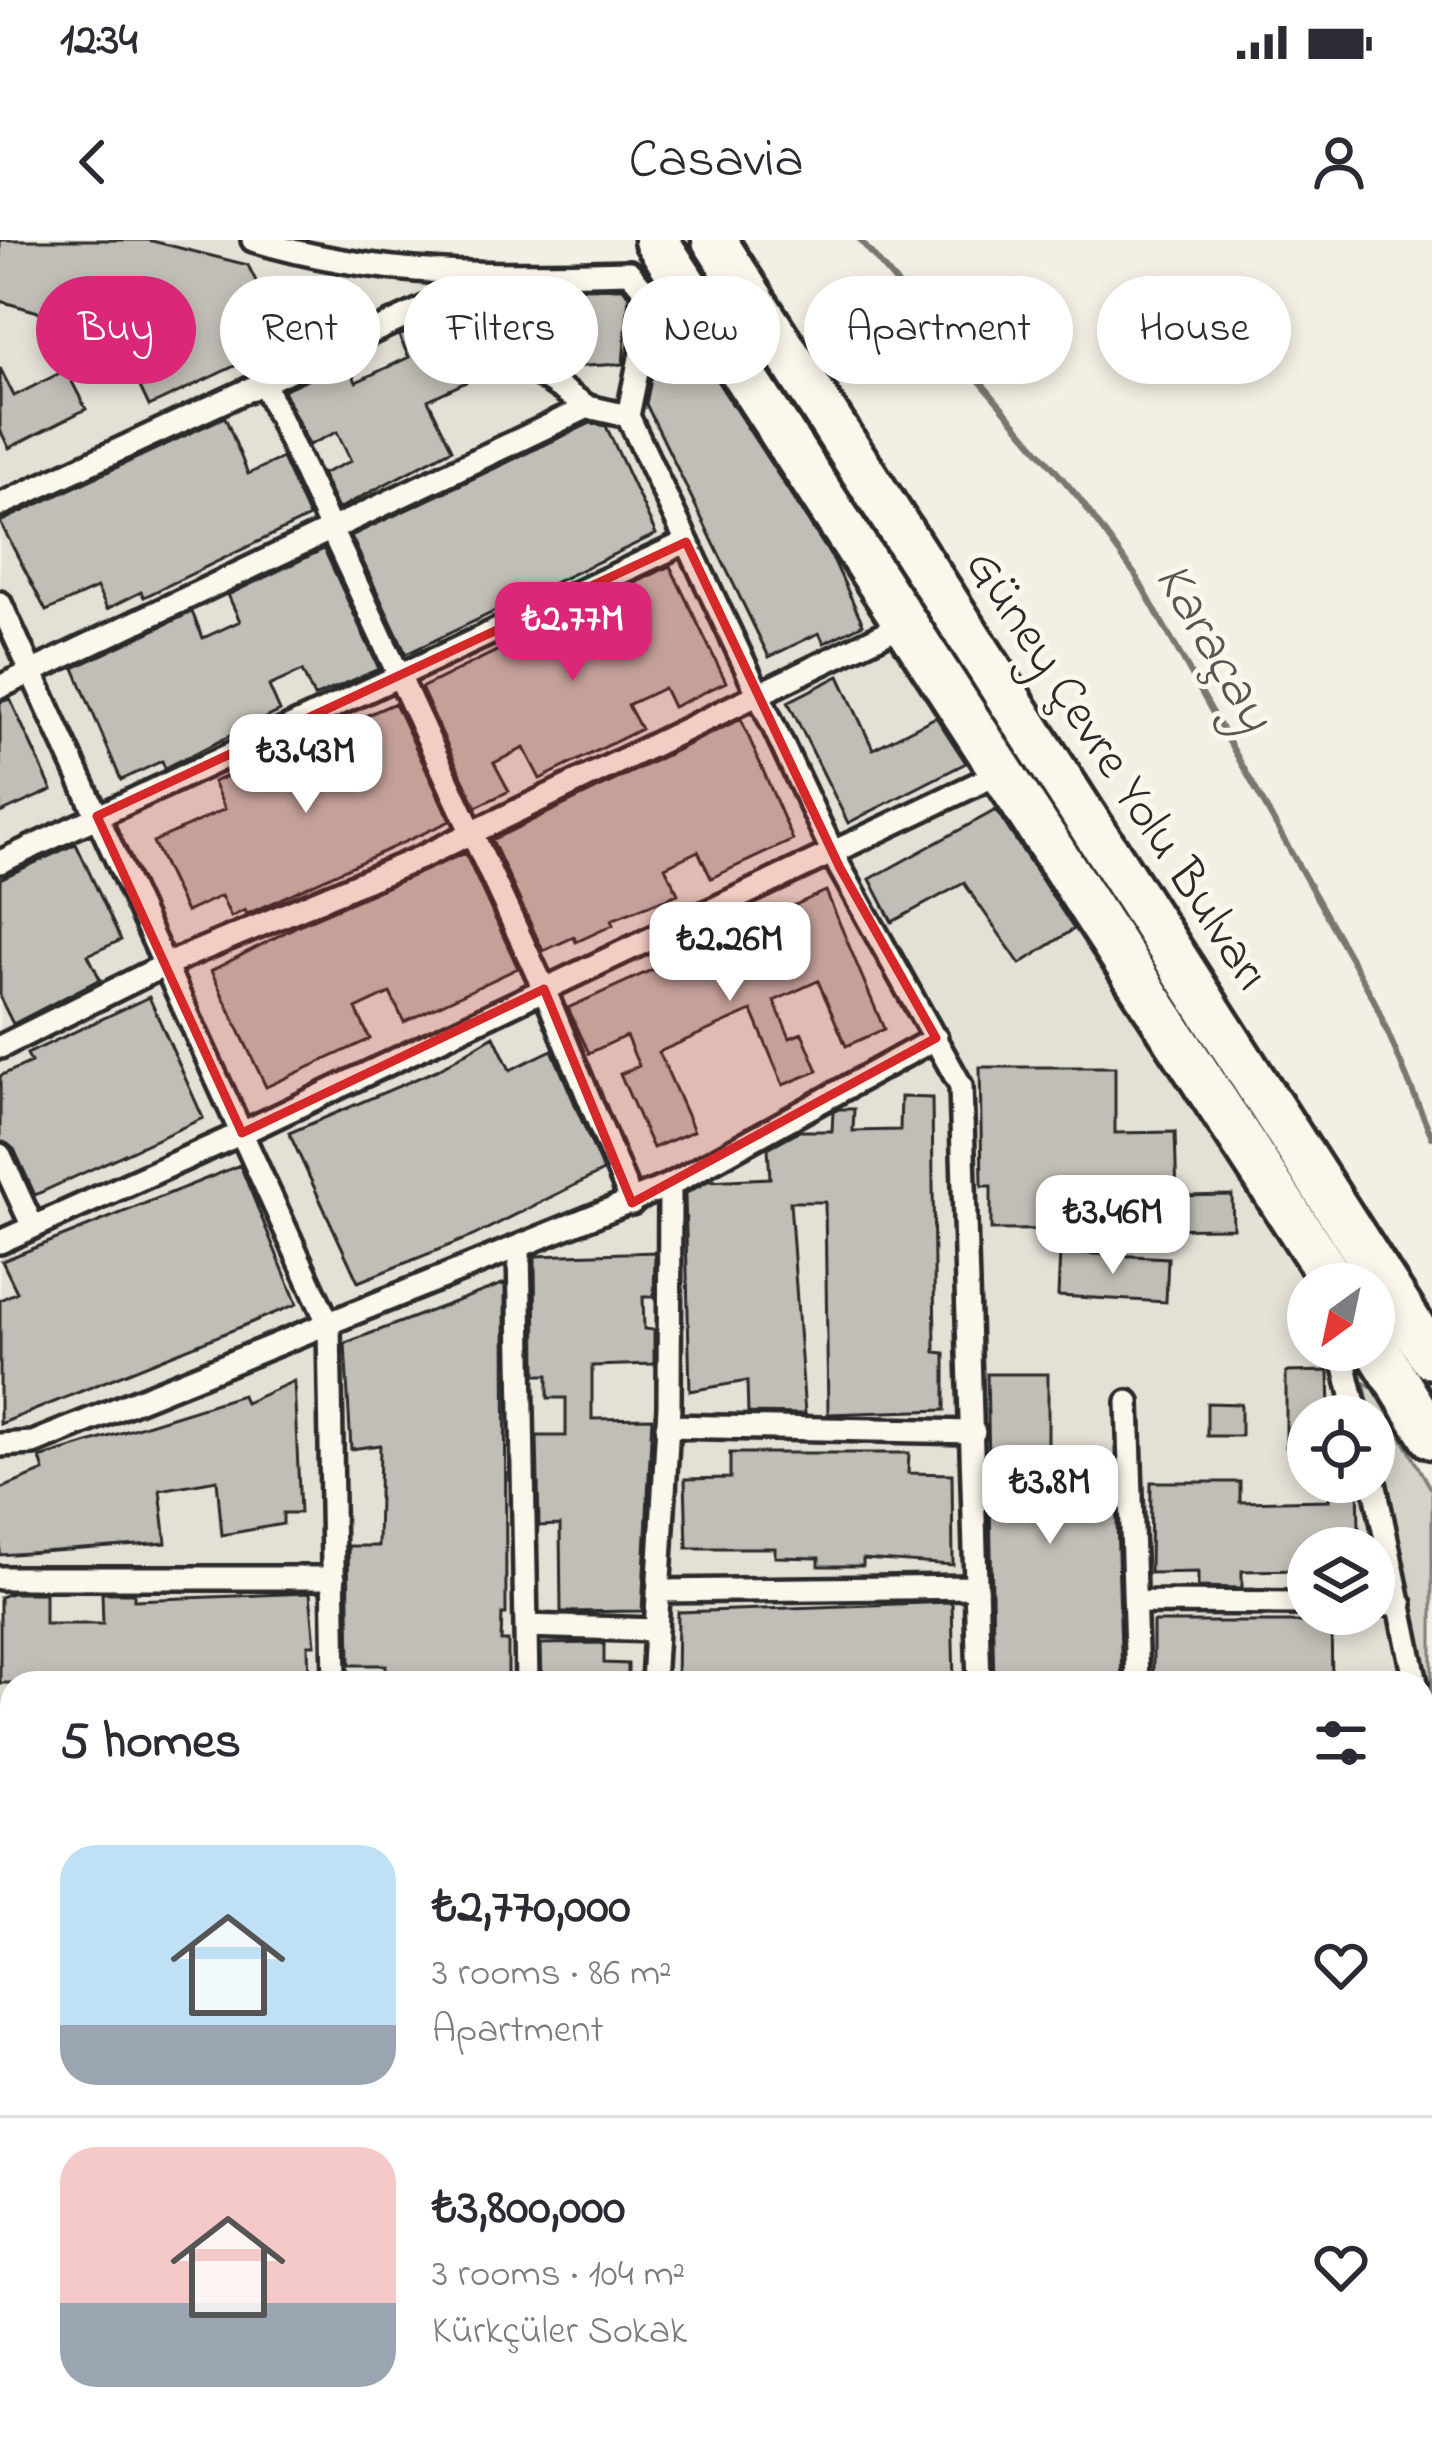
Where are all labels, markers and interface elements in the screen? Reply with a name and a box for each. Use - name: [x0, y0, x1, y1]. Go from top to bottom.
- text: 12:34: [60, 9, 138, 75]
- text: Casavia: [628, 123, 804, 201]
- icon: back: [60, 129, 126, 195]
- icon: person: [1306, 129, 1372, 195]
- chip: Buy: [36, 276, 196, 384]
- chip: Rent: [220, 276, 380, 384]
- chip: Filters: [404, 276, 598, 384]
- chip: New: [622, 276, 780, 384]
- chip: Apartment: [804, 276, 1073, 384]
- chip: House: [1097, 276, 1291, 384]
- street label: Güney Çevre Yolu Bulvarı: [944, 535, 1287, 1007]
- water label: Karaçay: [1132, 549, 1292, 748]
- pin: ₺2.77M: [475, 582, 671, 684]
- text: ₺2.77M: [522, 592, 624, 649]
- pin: ₺3.43M: [208, 714, 404, 816]
- text: ₺3.43M: [256, 724, 356, 781]
- pin: ₺2.26M: [632, 902, 828, 1004]
- text: ₺2.26M: [677, 912, 783, 969]
- pin: ₺3.46M: [1015, 1175, 1211, 1277]
- text: ₺3.46M: [1063, 1185, 1163, 1242]
- north arrow: [1287, 1263, 1395, 1371]
- map controls: [1287, 1263, 1395, 1635]
- button: locate: [1287, 1395, 1395, 1503]
- pin: ₺3.8M: [966, 1445, 1134, 1547]
- text: ₺3.8M: [1009, 1455, 1091, 1512]
- button: layers: [1287, 1527, 1395, 1635]
- text: 5 homes: [60, 1706, 241, 1781]
- icon: filters: [1308, 1710, 1374, 1776]
- text: ₺2,770,000: [432, 1871, 630, 1946]
- icon: home: [156, 1893, 300, 2037]
- icon: heart: [1308, 1932, 1374, 1998]
- text: 3 rooms · 86 m²: [432, 1946, 672, 2003]
- text: Apartment: [432, 2003, 604, 2060]
- text: ₺3,800,000: [432, 2172, 625, 2247]
- icon: home: [156, 2195, 300, 2339]
- icon: heart: [1308, 2234, 1374, 2300]
- text: 3 rooms · 104 m²: [432, 2247, 685, 2304]
- text: Kürkçüler Sokak: [432, 2304, 687, 2361]

